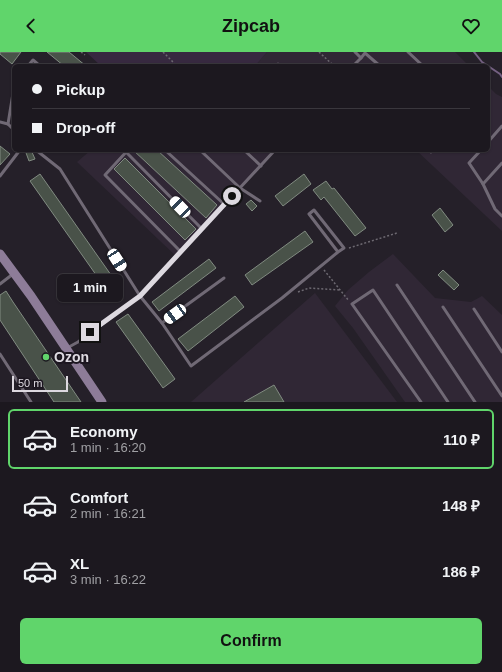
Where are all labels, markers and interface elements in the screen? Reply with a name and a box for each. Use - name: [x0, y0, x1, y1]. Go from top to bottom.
- icon: back: [20, 15, 42, 37]
- icon: heart: [460, 15, 482, 37]
- text: Zipcab: [222, 16, 280, 36]
- text: Pickup: [56, 81, 105, 98]
- text: Drop-off: [56, 119, 115, 136]
- route start: [223, 187, 241, 205]
- car: [167, 194, 193, 220]
- car: [105, 247, 129, 273]
- callout: 1 min: [57, 274, 123, 302]
- text: 1 min: [73, 280, 107, 295]
- car: [162, 302, 188, 326]
- route end: [81, 323, 99, 341]
- place label: Ozon: [54, 349, 89, 365]
- marker: Ozon: [41, 352, 51, 362]
- scale bar: [12, 374, 68, 393]
- text: 50 m: [18, 377, 42, 389]
- icon: car: [22, 421, 58, 457]
- text: Economy: [70, 423, 138, 440]
- text: 110 ₽: [443, 431, 480, 448]
- text: 1 min · 16:20: [70, 440, 146, 455]
- icon: car: [22, 487, 58, 523]
- text: Comfort: [70, 489, 128, 506]
- text: 148 ₽: [442, 497, 480, 514]
- text: 2 min · 16:21: [70, 506, 146, 521]
- icon: car: [22, 553, 58, 589]
- text: XL: [70, 555, 89, 572]
- text: 186 ₽: [442, 563, 480, 580]
- text: 3 min · 16:22: [70, 572, 146, 587]
- button: Confirm: [20, 618, 482, 664]

